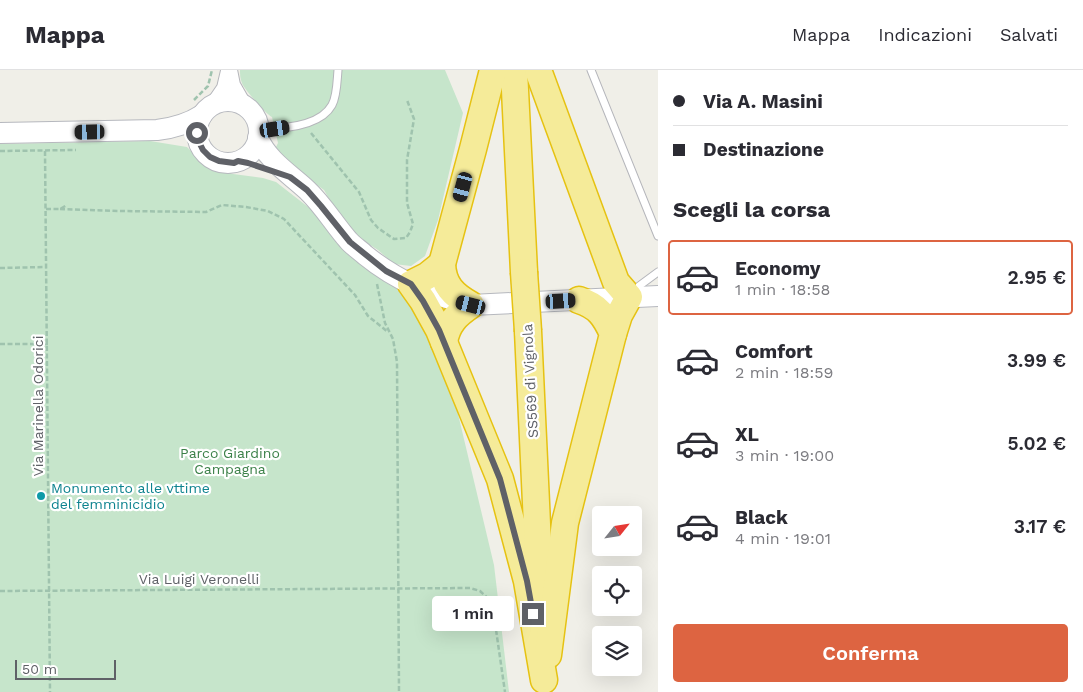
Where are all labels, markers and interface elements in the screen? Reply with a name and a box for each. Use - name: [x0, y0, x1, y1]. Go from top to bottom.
- text: Mappa: [25, 21, 105, 49]
- text: Mappa: [792, 24, 850, 45]
- text: Indicazioni: [878, 24, 972, 45]
- text: Salvati: [1000, 24, 1058, 45]
- text: Via A. Masini: [703, 90, 823, 113]
- car: [259, 119, 290, 139]
- route start: [186, 122, 208, 144]
- car: [74, 124, 105, 140]
- text: Destinazione: [703, 138, 824, 161]
- car: [451, 171, 474, 203]
- text: Scegli la corsa: [673, 197, 830, 222]
- icon: car: [675, 255, 720, 300]
- text: Economy: [735, 257, 820, 280]
- text: 2.95 €: [1008, 266, 1066, 289]
- text: 1 min · 18:58: [735, 280, 830, 299]
- car: [545, 293, 576, 309]
- car: [454, 294, 487, 316]
- street label: SS569 di Vignola: [519, 323, 541, 439]
- street label: Via Marinella Odorici: [30, 336, 46, 476]
- icon: car: [675, 338, 720, 383]
- text: Comfort: [735, 340, 813, 363]
- text: 3.99 €: [1007, 349, 1066, 372]
- text: 2 min · 18:59: [735, 363, 833, 382]
- icon: car: [675, 421, 720, 466]
- text: XL: [735, 423, 759, 446]
- text: 5.02 €: [1007, 432, 1066, 455]
- park label: Parco Giardino Campagna: [180, 445, 280, 477]
- text: 3 min · 19:00: [735, 446, 834, 465]
- place label: Monumento alle vttime del femminicidio: [51, 480, 210, 512]
- marker: Monumento alle vttime del femminicidio: [35, 490, 47, 502]
- icon: car: [675, 504, 720, 549]
- north arrow: [592, 506, 642, 556]
- map controls: [592, 506, 642, 676]
- text: Black: [735, 506, 788, 529]
- text: 3.17 €: [1014, 515, 1066, 538]
- text: 4 min · 19:01: [735, 529, 831, 548]
- button: locate: [592, 566, 642, 616]
- street label: Via Luigi Veronelli: [139, 571, 259, 587]
- callout: 1 min: [433, 596, 516, 632]
- route end: [522, 603, 544, 625]
- text: 1 min: [452, 604, 494, 623]
- button: Conferma: [673, 624, 1068, 682]
- button: layers: [592, 626, 642, 676]
- scale bar: [15, 657, 116, 680]
- text: 50 m: [22, 661, 57, 677]

